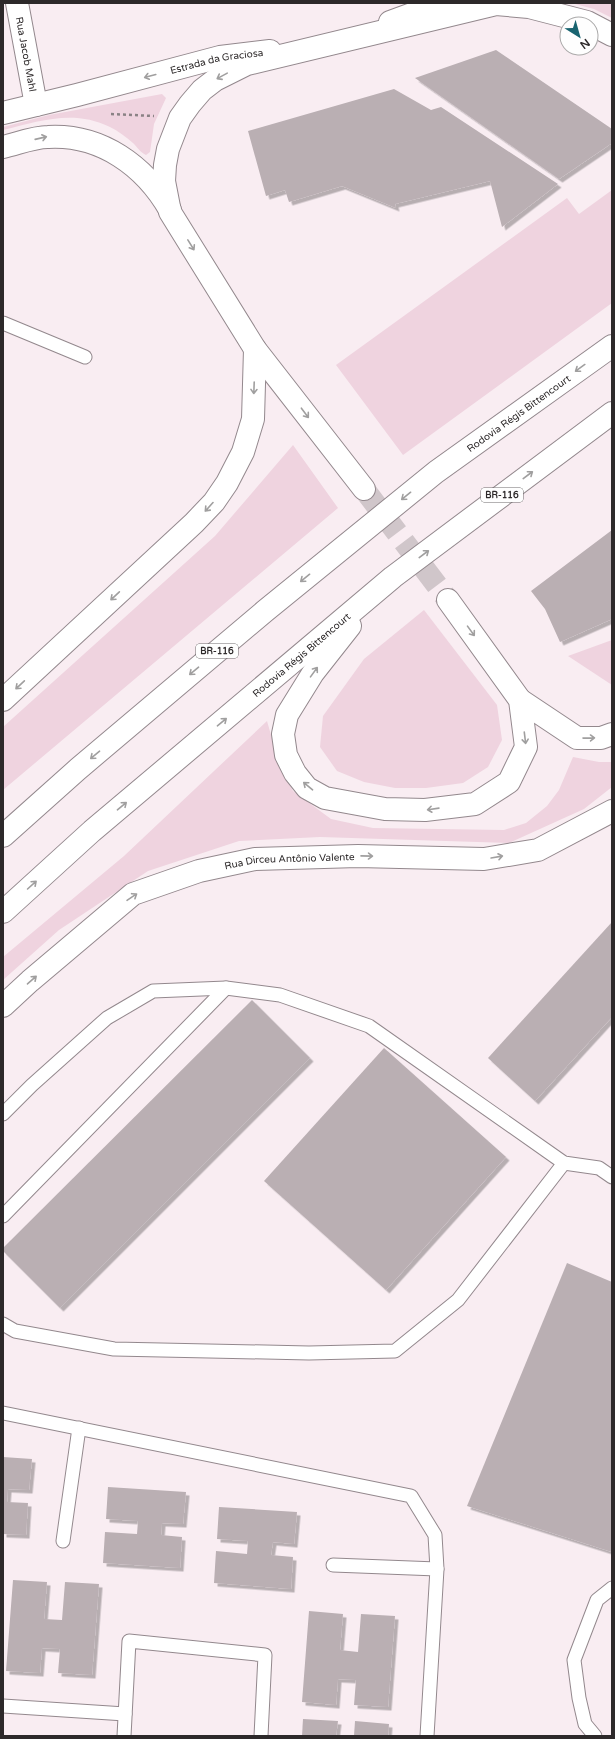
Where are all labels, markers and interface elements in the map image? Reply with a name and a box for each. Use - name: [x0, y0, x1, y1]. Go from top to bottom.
- street label: Rua Jacob Mahl: [13, 16, 38, 93]
- north arrow: [559, 16, 599, 56]
- text: N: [577, 36, 592, 51]
- street label: Estrada da Graciosa: [169, 47, 264, 77]
- one-way arrow: [144, 72, 157, 80]
- one-way arrow: [216, 72, 228, 80]
- one-way arrow: [34, 134, 47, 142]
- one-way arrow: [187, 239, 195, 251]
- one-way arrow: [575, 364, 586, 373]
- street label: Rodovia Régis Bittencourt: [465, 373, 573, 455]
- one-way arrow: [250, 381, 258, 394]
- one-way arrow: [301, 407, 310, 418]
- one-way arrow: [522, 471, 533, 480]
- road number: BR-116: [481, 488, 523, 502]
- one-way arrow: [400, 492, 411, 501]
- one-way arrow: [204, 502, 214, 512]
- one-way arrow: [418, 549, 429, 558]
- one-way arrow: [299, 574, 310, 583]
- one-way arrow: [110, 591, 120, 601]
- street label: Rodovia Régis Bittencourt: [250, 610, 353, 700]
- one-way arrow: [466, 626, 475, 637]
- road number: BR-116: [196, 644, 238, 658]
- one-way arrow: [189, 666, 200, 675]
- one-way arrow: [310, 667, 318, 678]
- one-way arrow: [15, 680, 25, 689]
- one-way arrow: [216, 718, 227, 727]
- one-way arrow: [521, 732, 528, 745]
- one-way arrow: [582, 734, 595, 742]
- one-way arrow: [90, 750, 100, 759]
- one-way arrow: [302, 782, 313, 791]
- one-way arrow: [117, 801, 127, 810]
- one-way arrow: [427, 805, 440, 813]
- street label: Rua Dirceu Antônio Valente: [223, 851, 355, 872]
- one-way arrow: [360, 852, 373, 860]
- one-way arrow: [490, 853, 503, 861]
- one-way arrow: [27, 881, 37, 890]
- one-way arrow: [126, 893, 137, 901]
- one-way arrow: [26, 975, 37, 984]

